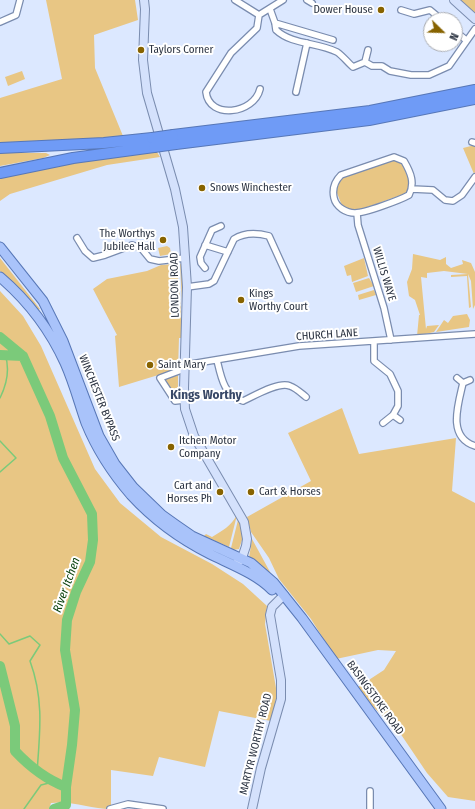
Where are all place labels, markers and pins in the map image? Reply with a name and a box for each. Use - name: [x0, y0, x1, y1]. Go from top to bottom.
- place label: Dower House: [313, 3, 373, 17]
- marker: Dower House: [376, 5, 386, 15]
- place label: Taylors Corner: [149, 43, 213, 57]
- marker: Taylors Corner: [136, 45, 146, 55]
- place label: Snows Winchester: [210, 181, 292, 195]
- marker: Snows Winchester: [197, 183, 207, 193]
- place label: The Worthys Jubilee Hall: [99, 227, 155, 253]
- marker: The Worthys Jubilee Hall: [158, 235, 168, 245]
- place label: Kings Worthy Court: [249, 287, 308, 313]
- marker: Kings Worthy Court: [236, 295, 246, 305]
- place label: Saint Mary: [158, 358, 206, 372]
- marker: Saint Mary: [145, 360, 155, 370]
- place label: Itchen Motor Company: [179, 434, 236, 460]
- marker: Itchen Motor Company: [166, 442, 176, 452]
- place label: Cart and Horses Ph: [167, 479, 212, 505]
- place label: Cart & Horses: [259, 485, 321, 499]
- marker: Cart and Horses Ph: [215, 487, 225, 497]
- marker: Cart & Horses: [246, 487, 256, 497]

